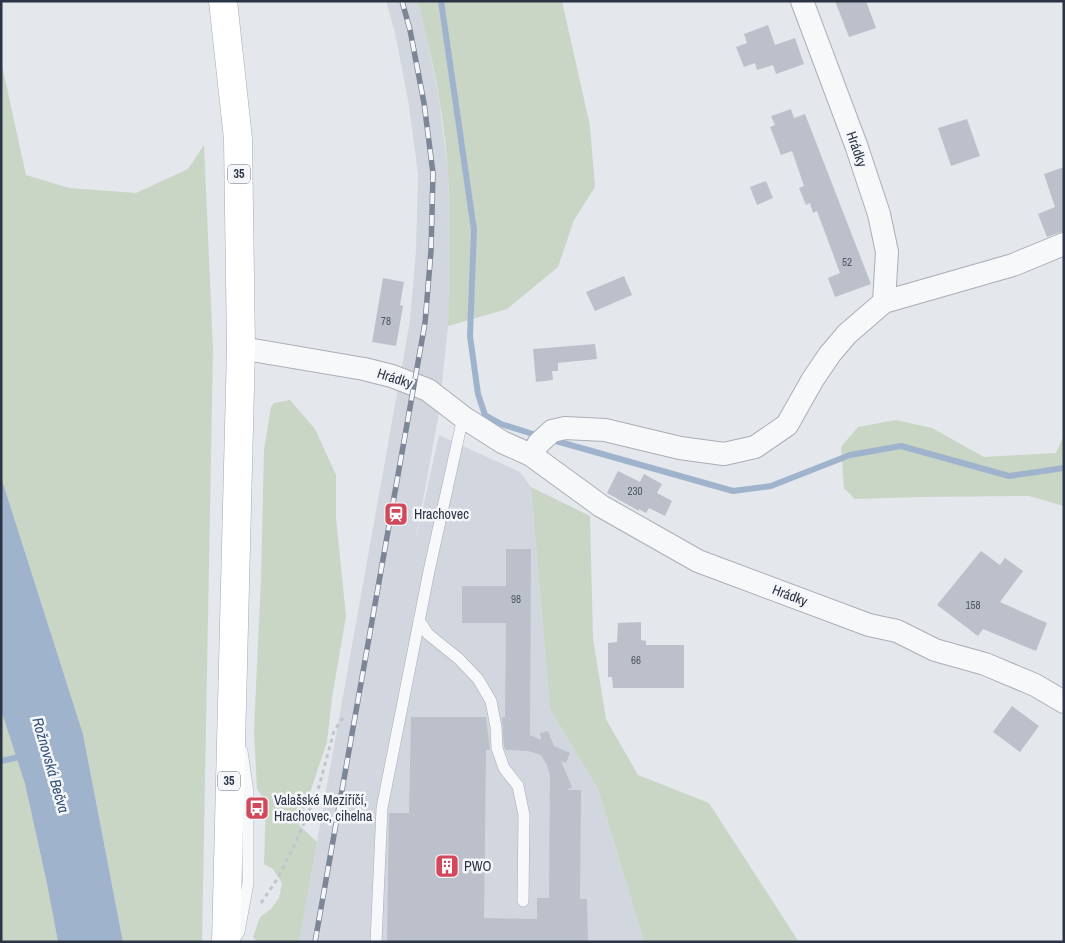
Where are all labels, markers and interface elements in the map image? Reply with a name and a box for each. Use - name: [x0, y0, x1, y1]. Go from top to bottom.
- street label: Hrádky: [843, 129, 872, 169]
- road number: 35: [228, 164, 250, 183]
- house number: 52: [842, 255, 852, 269]
- house number: 78: [381, 314, 391, 328]
- street label: Hrádky: [375, 364, 415, 392]
- house number: 230: [627, 484, 643, 498]
- station icon: Hrachovec: [383, 501, 409, 527]
- place label: Hrachovec: [414, 505, 469, 523]
- street label: Hrádky: [770, 580, 810, 610]
- house number: 98: [511, 592, 521, 606]
- house number: 158: [965, 598, 981, 612]
- house number: 66: [631, 653, 641, 667]
- water label: Rožnovská Bečva: [27, 715, 75, 815]
- road number: 35: [218, 771, 240, 790]
- place label: Valašské Meziříčí, Hrachovec, cihelna: [274, 791, 373, 825]
- bus stop icon: Valašské Meziříčí, Hrachovec, cihelna: [244, 795, 270, 821]
- building icon: PWO: [434, 853, 460, 879]
- place label: PWO: [464, 857, 491, 875]

